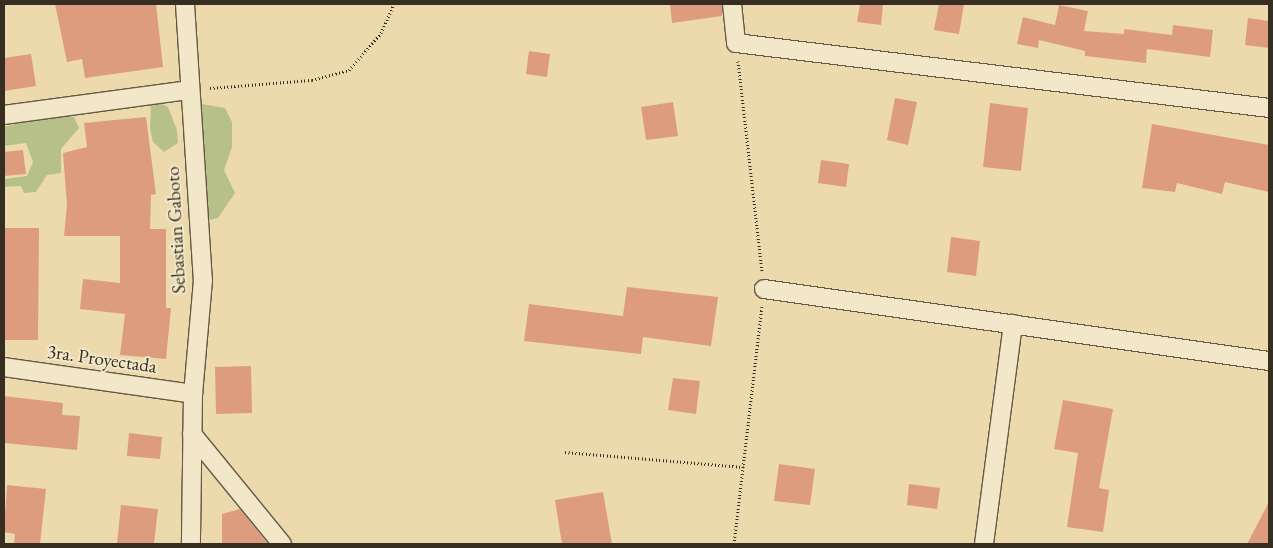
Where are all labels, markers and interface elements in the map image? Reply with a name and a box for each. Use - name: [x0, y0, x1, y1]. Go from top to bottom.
- street label: Sebastian Gaboto: [161, 166, 191, 294]
- street label: 3ra. Proyectada: [46, 340, 158, 378]

